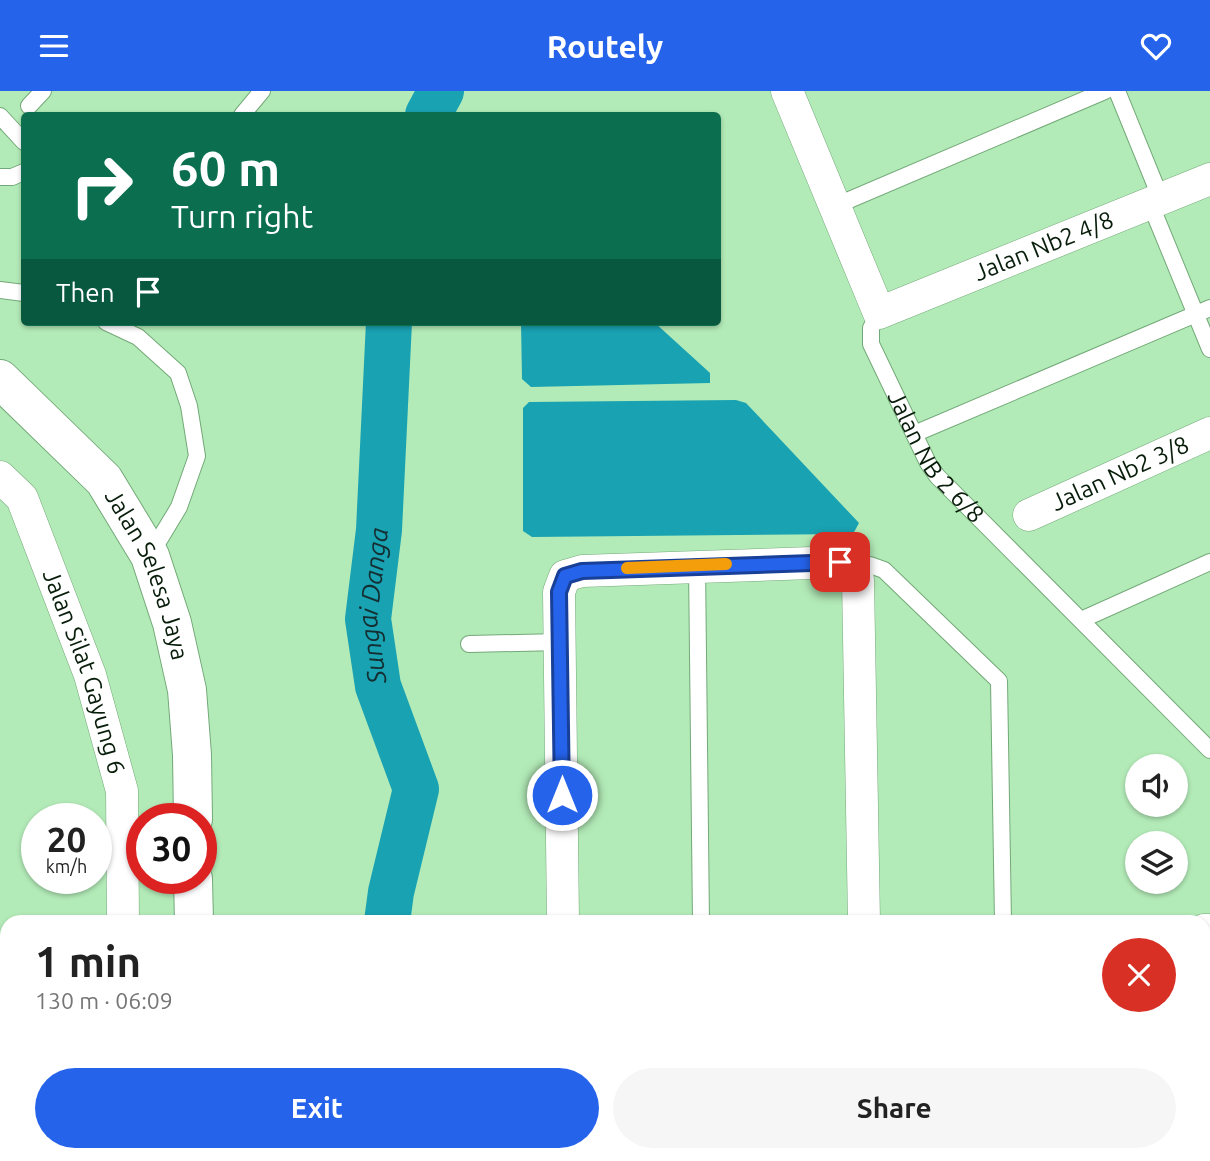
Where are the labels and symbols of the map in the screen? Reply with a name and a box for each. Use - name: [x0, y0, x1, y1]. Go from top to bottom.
- street label: Jalan Nb2 4/8: [970, 206, 1117, 286]
- street label: Jalan NB 2 6/8: [882, 386, 990, 528]
- street label: Jalan Nb2 3/8: [1047, 430, 1193, 516]
- street label: Jalan Selesa Jaya: [100, 484, 194, 662]
- water label: Sungai Danga: [353, 526, 393, 687]
- pin: [810, 532, 870, 592]
- street label: Jalan Silat Gayung 6: [38, 565, 131, 777]
- position arrow: [525, 758, 599, 832]
- speed limit sign: 30: [126, 803, 217, 894]

